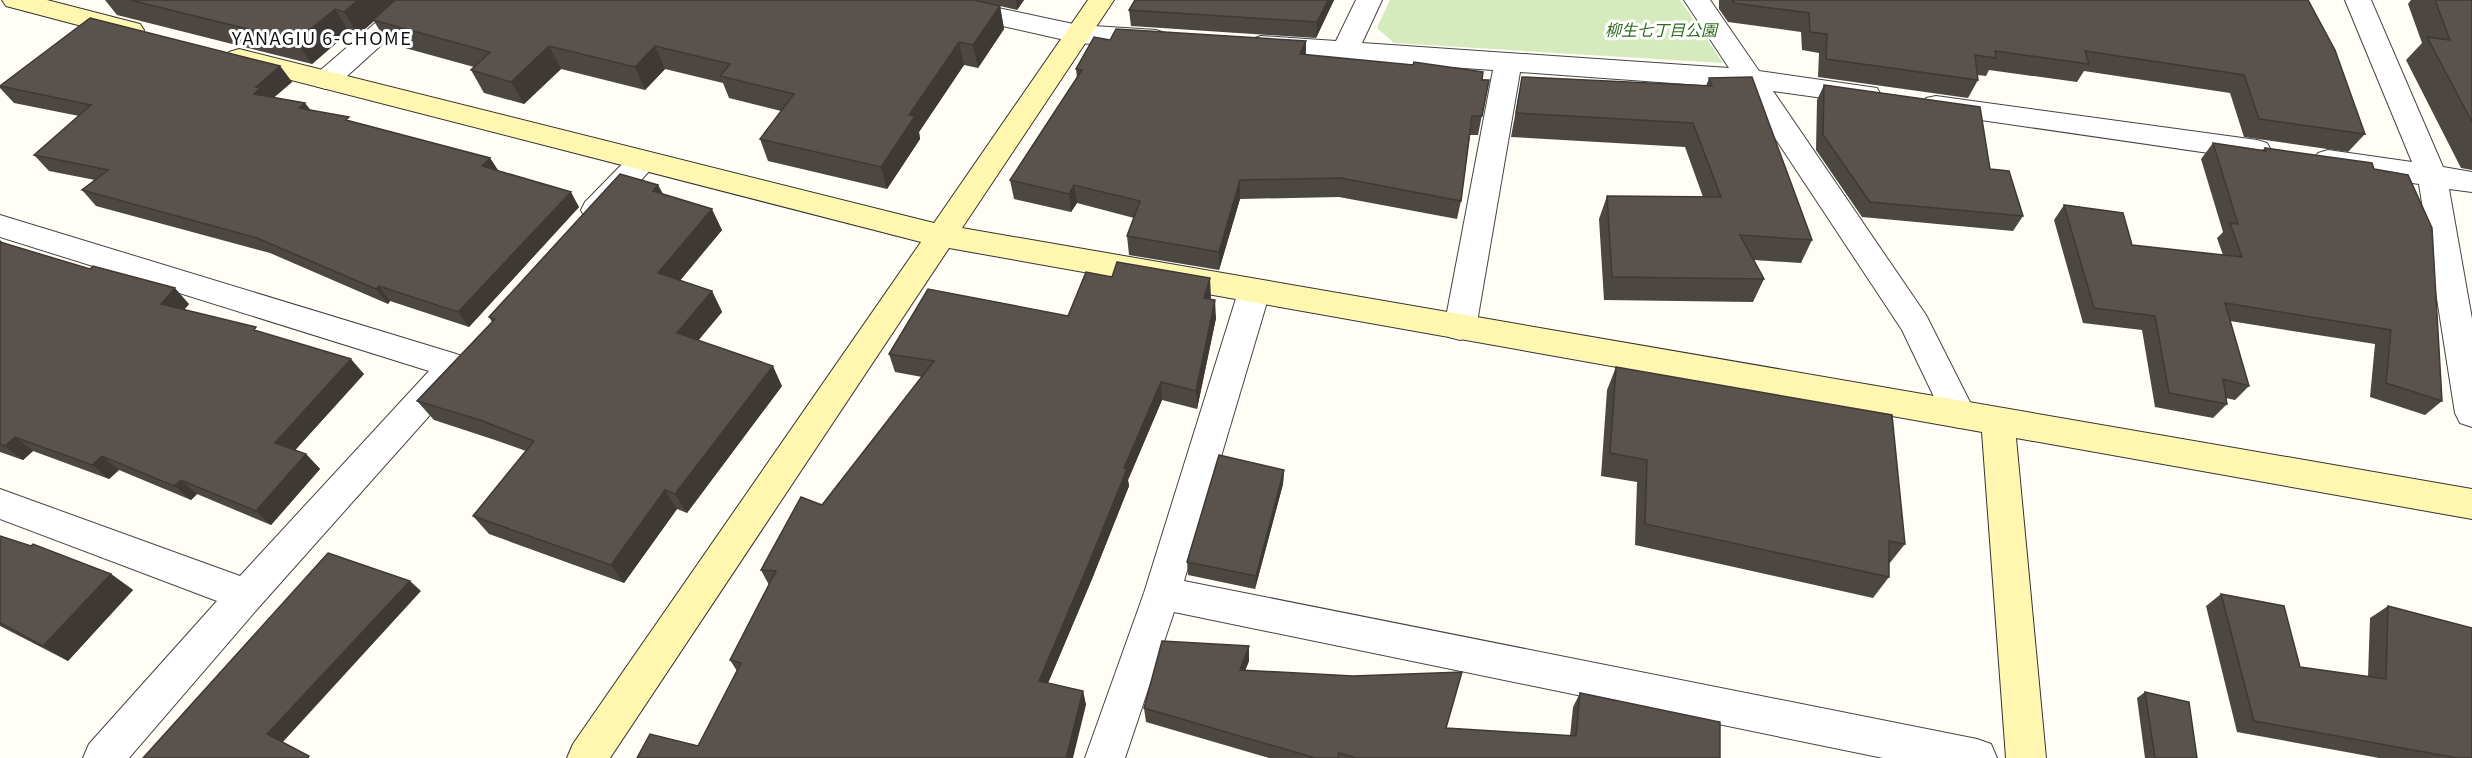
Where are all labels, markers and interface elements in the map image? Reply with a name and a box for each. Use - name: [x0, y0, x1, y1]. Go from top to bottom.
- park label: 柳生七丁目公園: [1605, 17, 1719, 41]
- district label: YANAGIU 6-CHOME: [231, 24, 412, 50]

